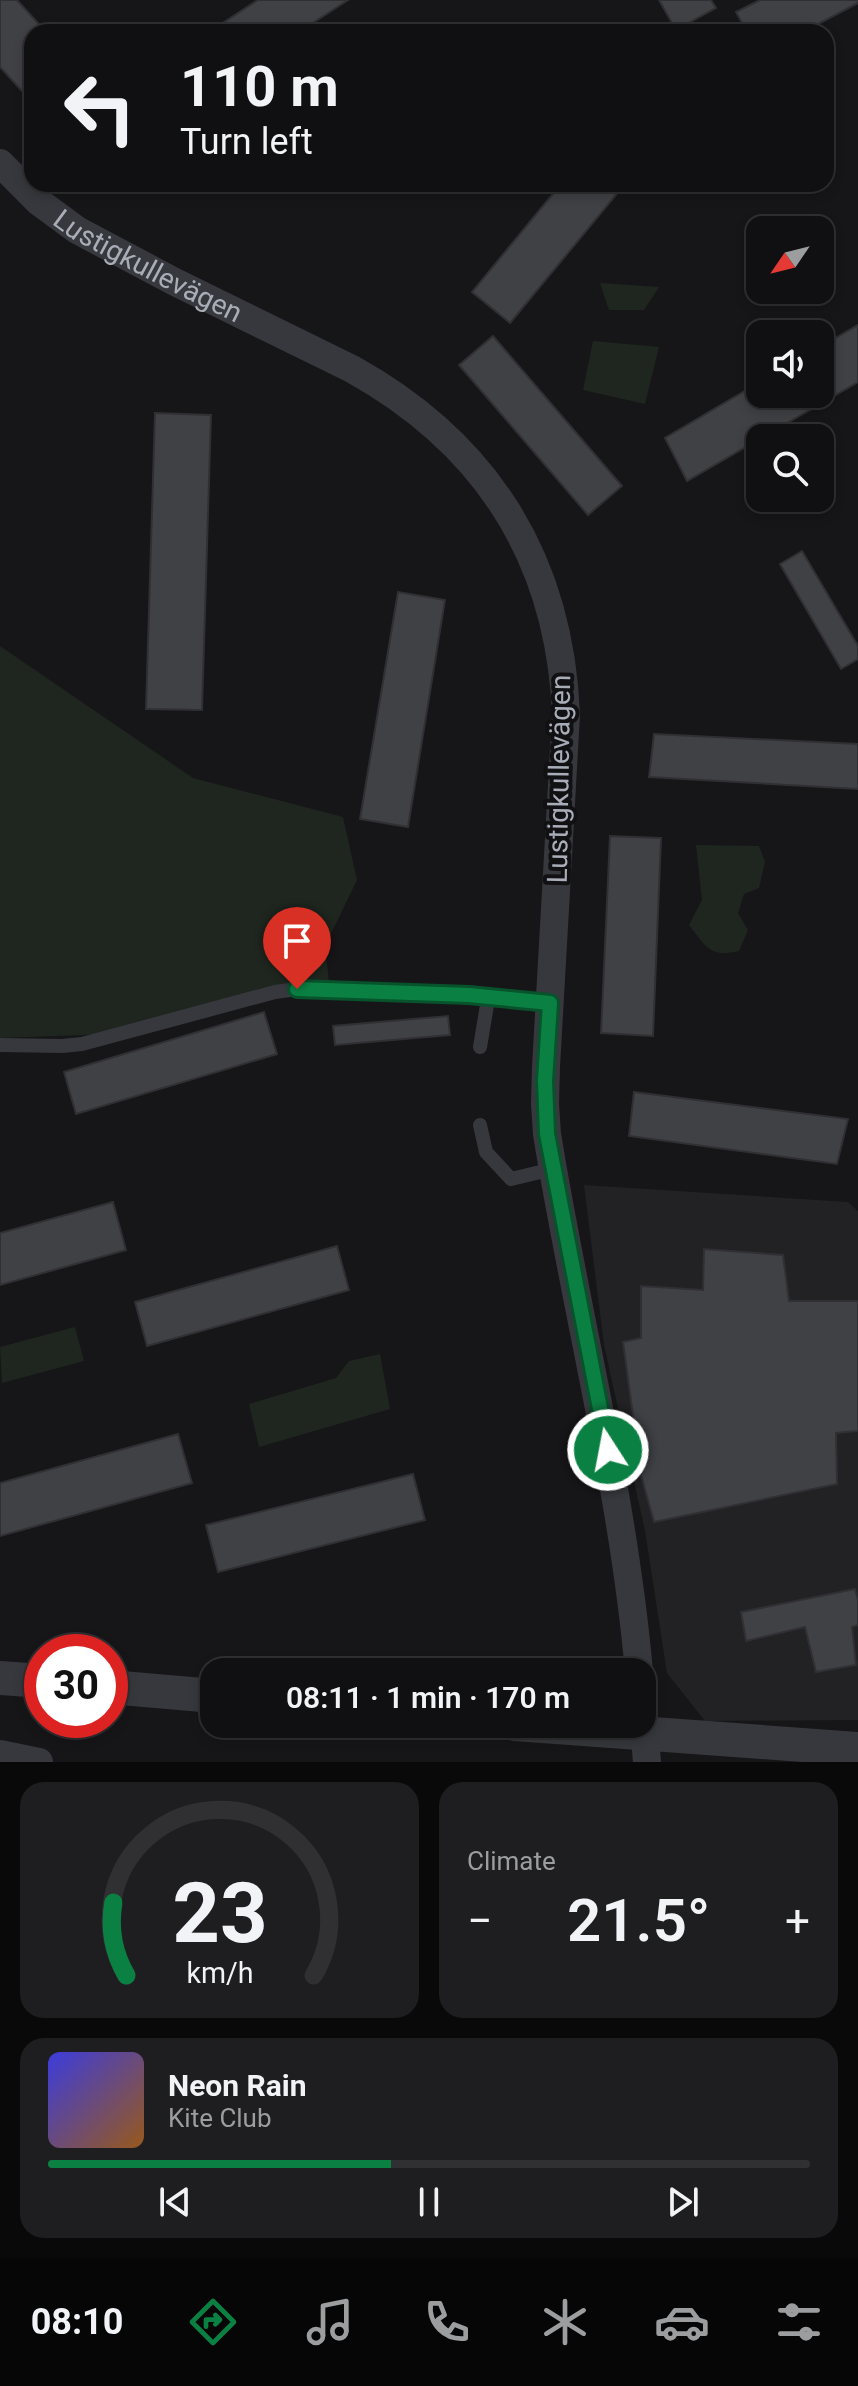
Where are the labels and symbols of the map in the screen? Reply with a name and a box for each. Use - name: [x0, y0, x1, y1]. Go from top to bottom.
- street label: Lustigkullevägen: [47, 202, 248, 329]
- north arrow: [746, 216, 834, 304]
- street label: Lustigkullevägen: [541, 674, 577, 884]
- pin: [263, 907, 331, 989]
- position arrow: [566, 1408, 650, 1492]
- speed limit sign: 30: [24, 1634, 128, 1738]

